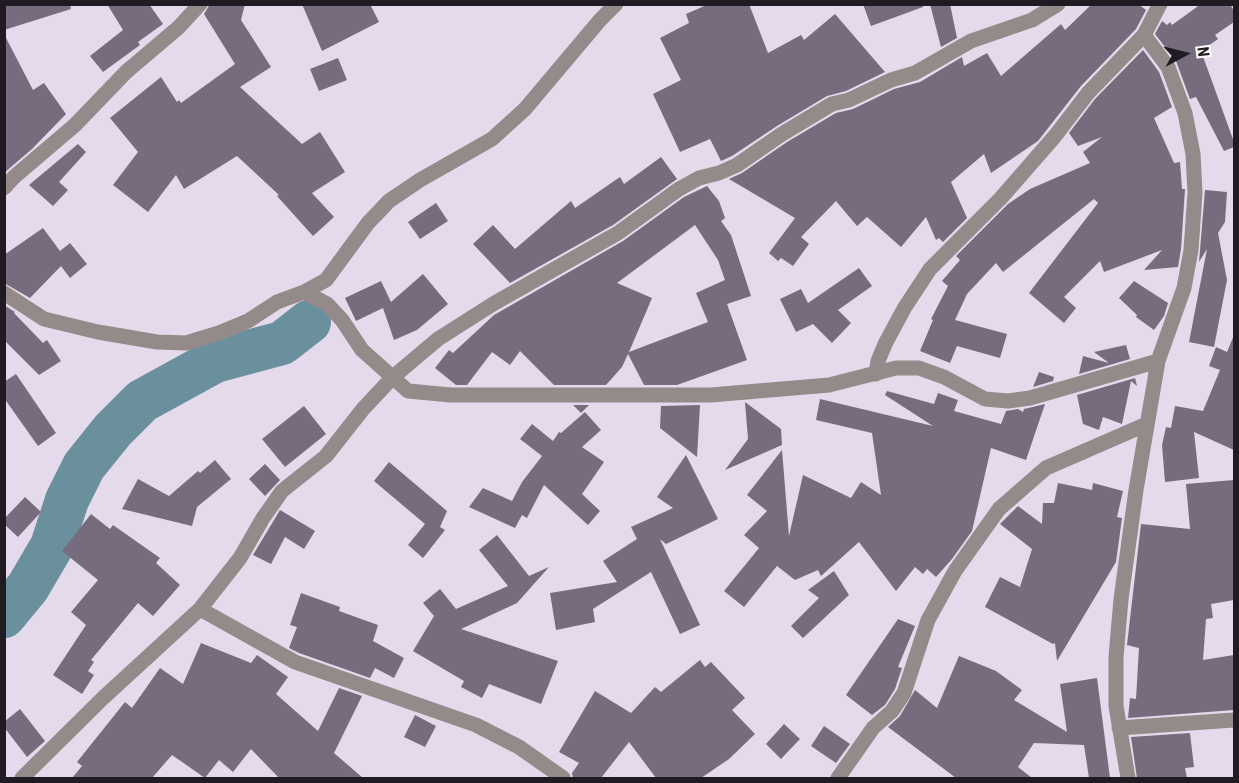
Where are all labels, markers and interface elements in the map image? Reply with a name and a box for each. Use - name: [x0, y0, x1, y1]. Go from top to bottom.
- north arrow: [1155, 24, 1215, 84]
- text: N: [1193, 46, 1213, 58]

